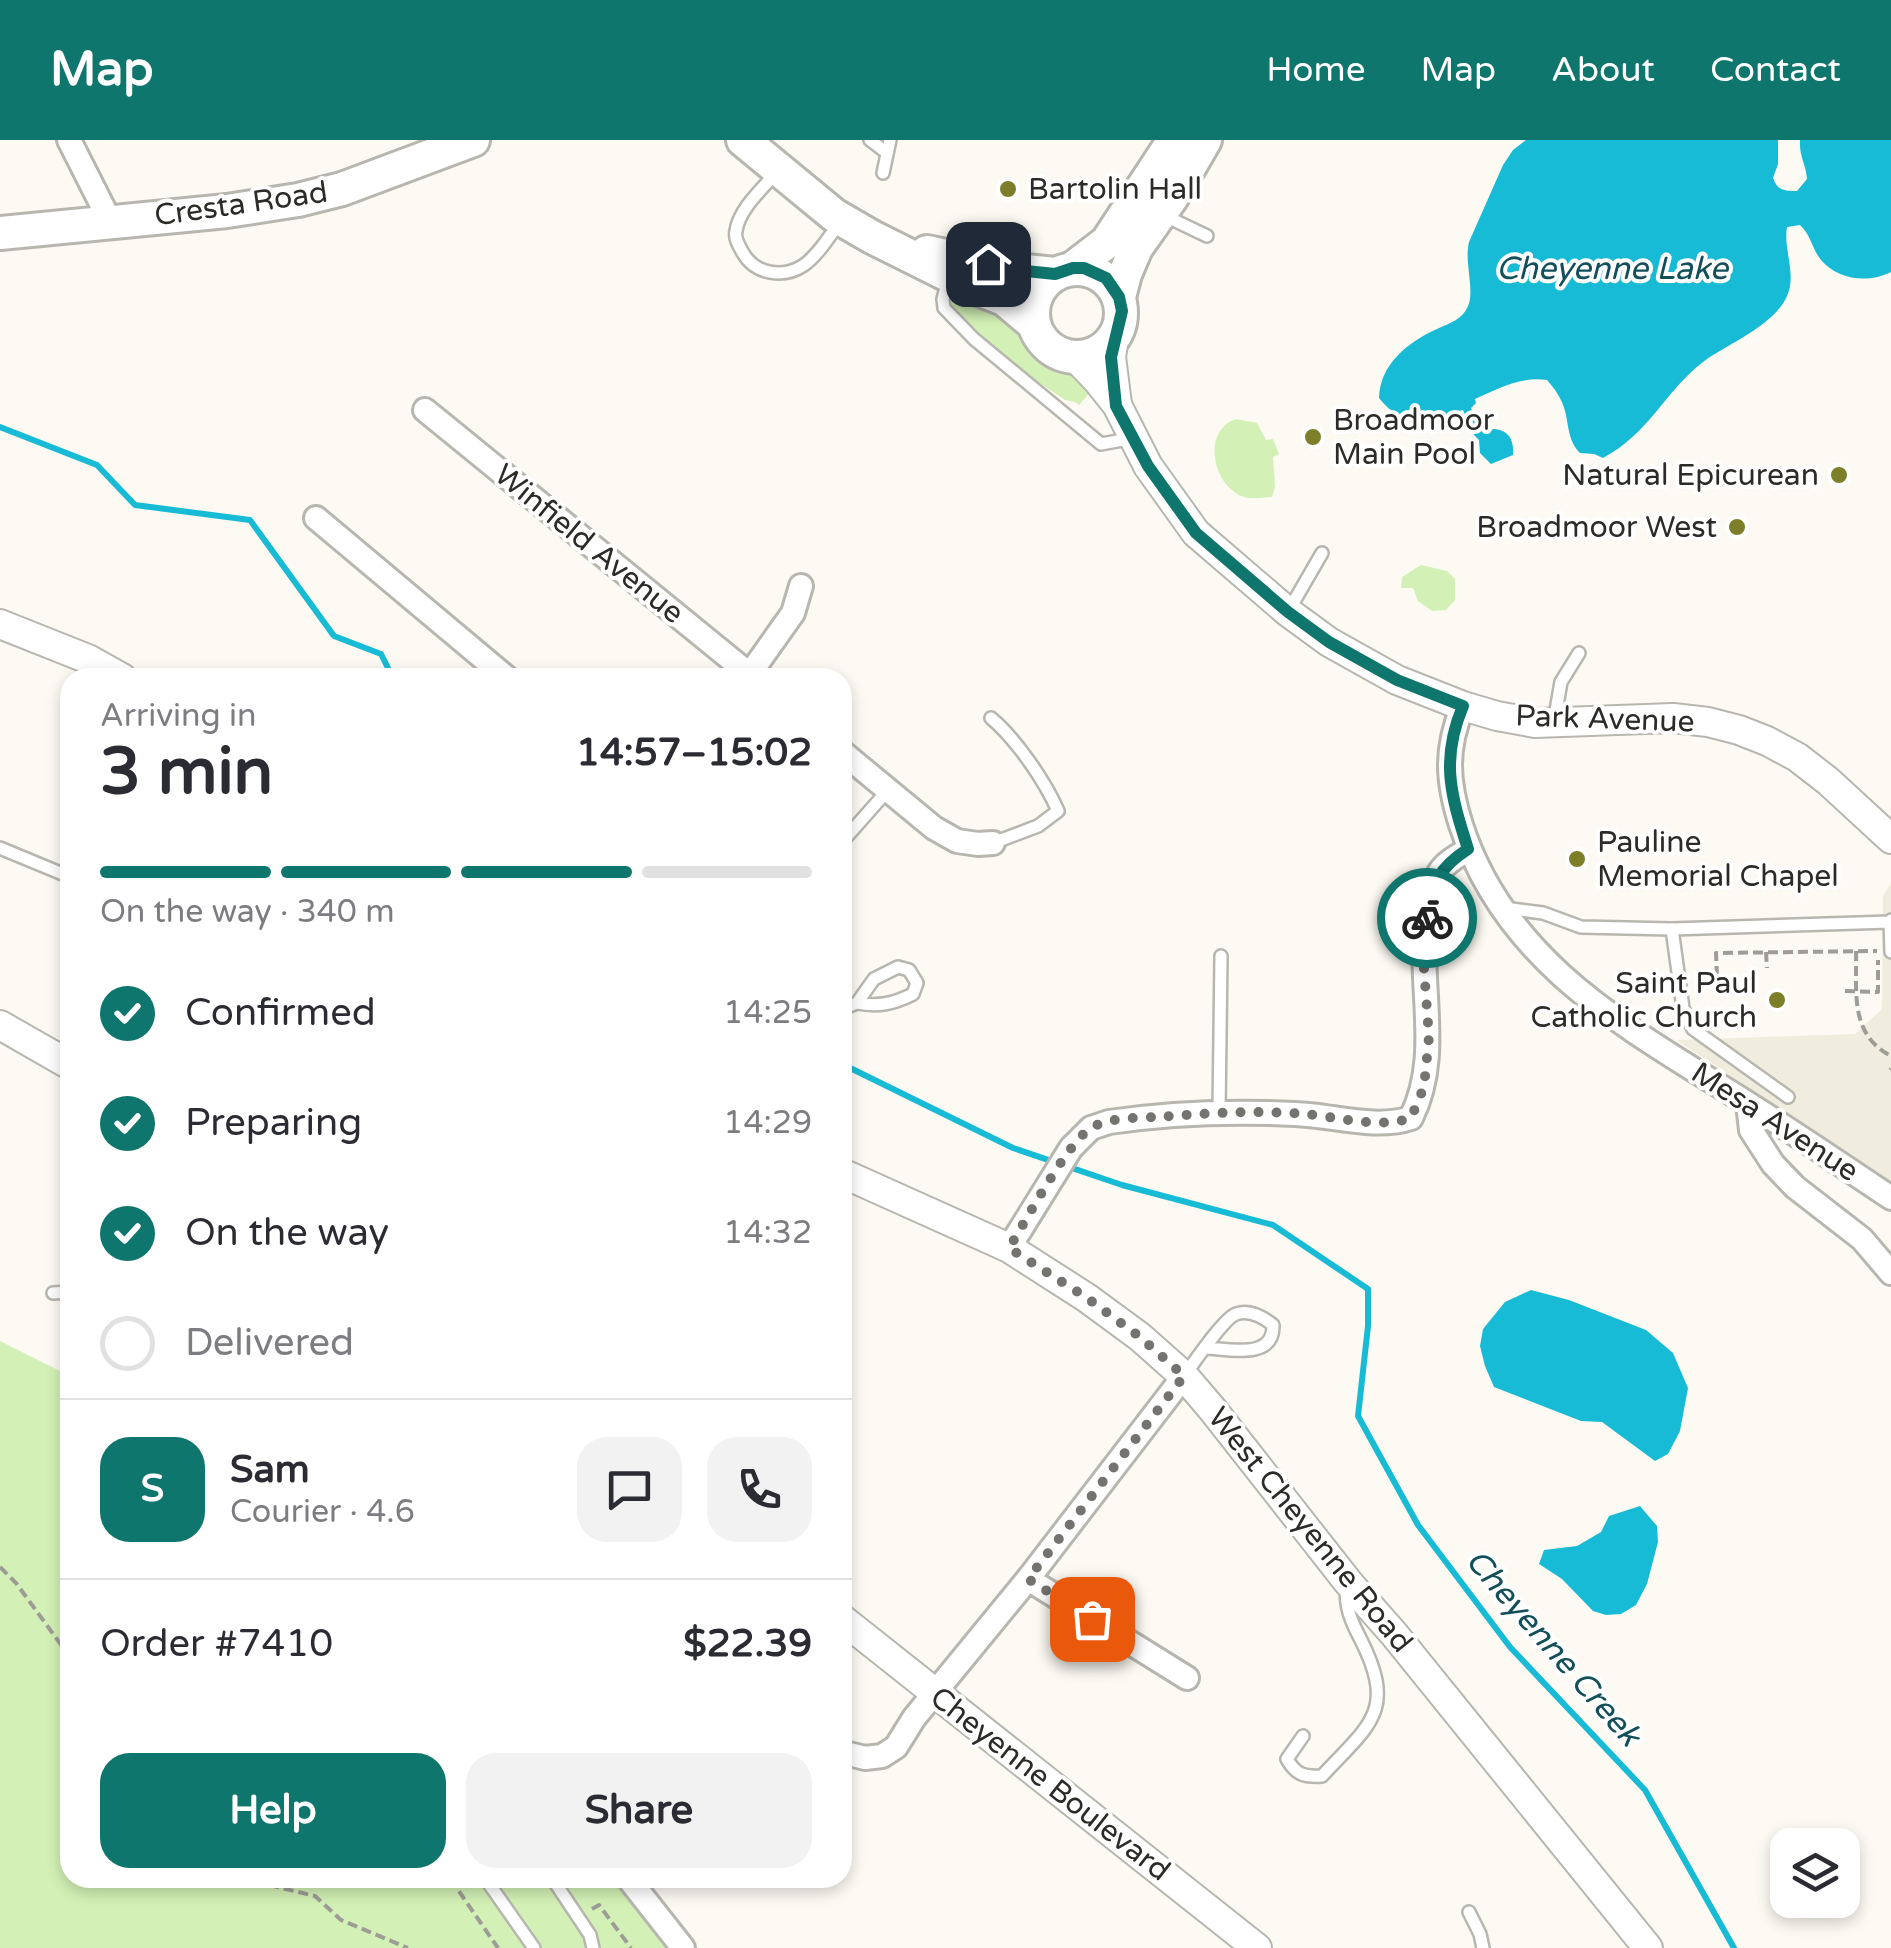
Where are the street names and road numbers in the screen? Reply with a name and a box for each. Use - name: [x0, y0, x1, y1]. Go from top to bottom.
- street label: Cresta Road: [152, 174, 330, 234]
- street label: Winfield Avenue: [487, 456, 691, 632]
- street label: Park Avenue: [1515, 697, 1695, 741]
- street label: Mesa Avenue: [1684, 1054, 1866, 1190]
- street label: West Cheyenne Road: [1200, 1400, 1420, 1660]
- street label: Cheyenne Boulevard: [923, 1679, 1177, 1889]

